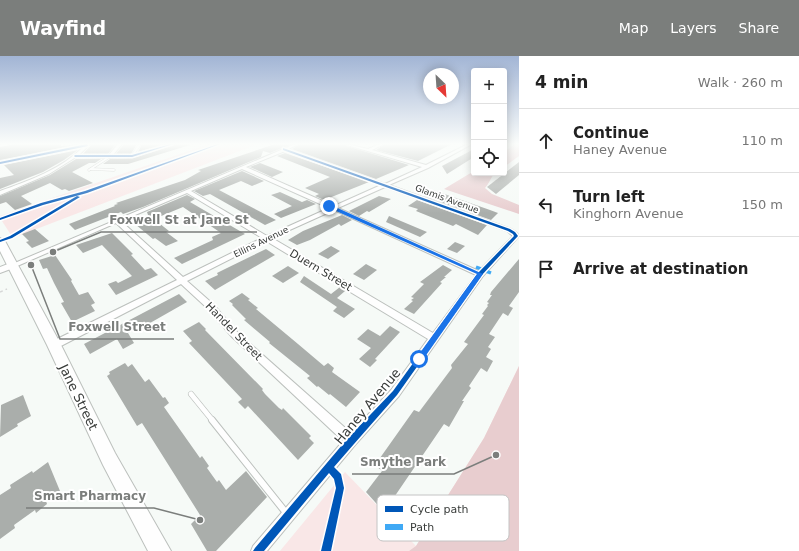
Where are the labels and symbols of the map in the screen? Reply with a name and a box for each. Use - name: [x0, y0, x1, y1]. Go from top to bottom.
- north arrow: [423, 68, 459, 104]
- street label: Glamis Avenue: [414, 183, 481, 215]
- route end: [320, 197, 338, 215]
- callout: Foxwell St at Jane St: [101, 208, 257, 232]
- text: Foxwell St at Jane St: [109, 213, 249, 227]
- street label: Ellins Avenue: [232, 224, 291, 260]
- street label: Duern Street: [287, 247, 355, 294]
- street label: Handel Street: [203, 300, 265, 364]
- callout: Foxwell Street: [60, 315, 174, 339]
- text: Foxwell Street: [68, 320, 166, 334]
- route start: [410, 350, 428, 368]
- street label: Jane Street: [56, 361, 101, 433]
- street label: Haney Avenue: [331, 365, 403, 447]
- callout: Smythe Park: [352, 450, 454, 474]
- text: Smythe Park: [360, 455, 447, 469]
- callout: Smart Pharmacy: [26, 484, 154, 508]
- text: Smart Pharmacy: [34, 489, 146, 503]
- legend: [377, 495, 509, 541]
- text: Cycle path: [410, 503, 469, 516]
- text: Path: [410, 521, 434, 534]

